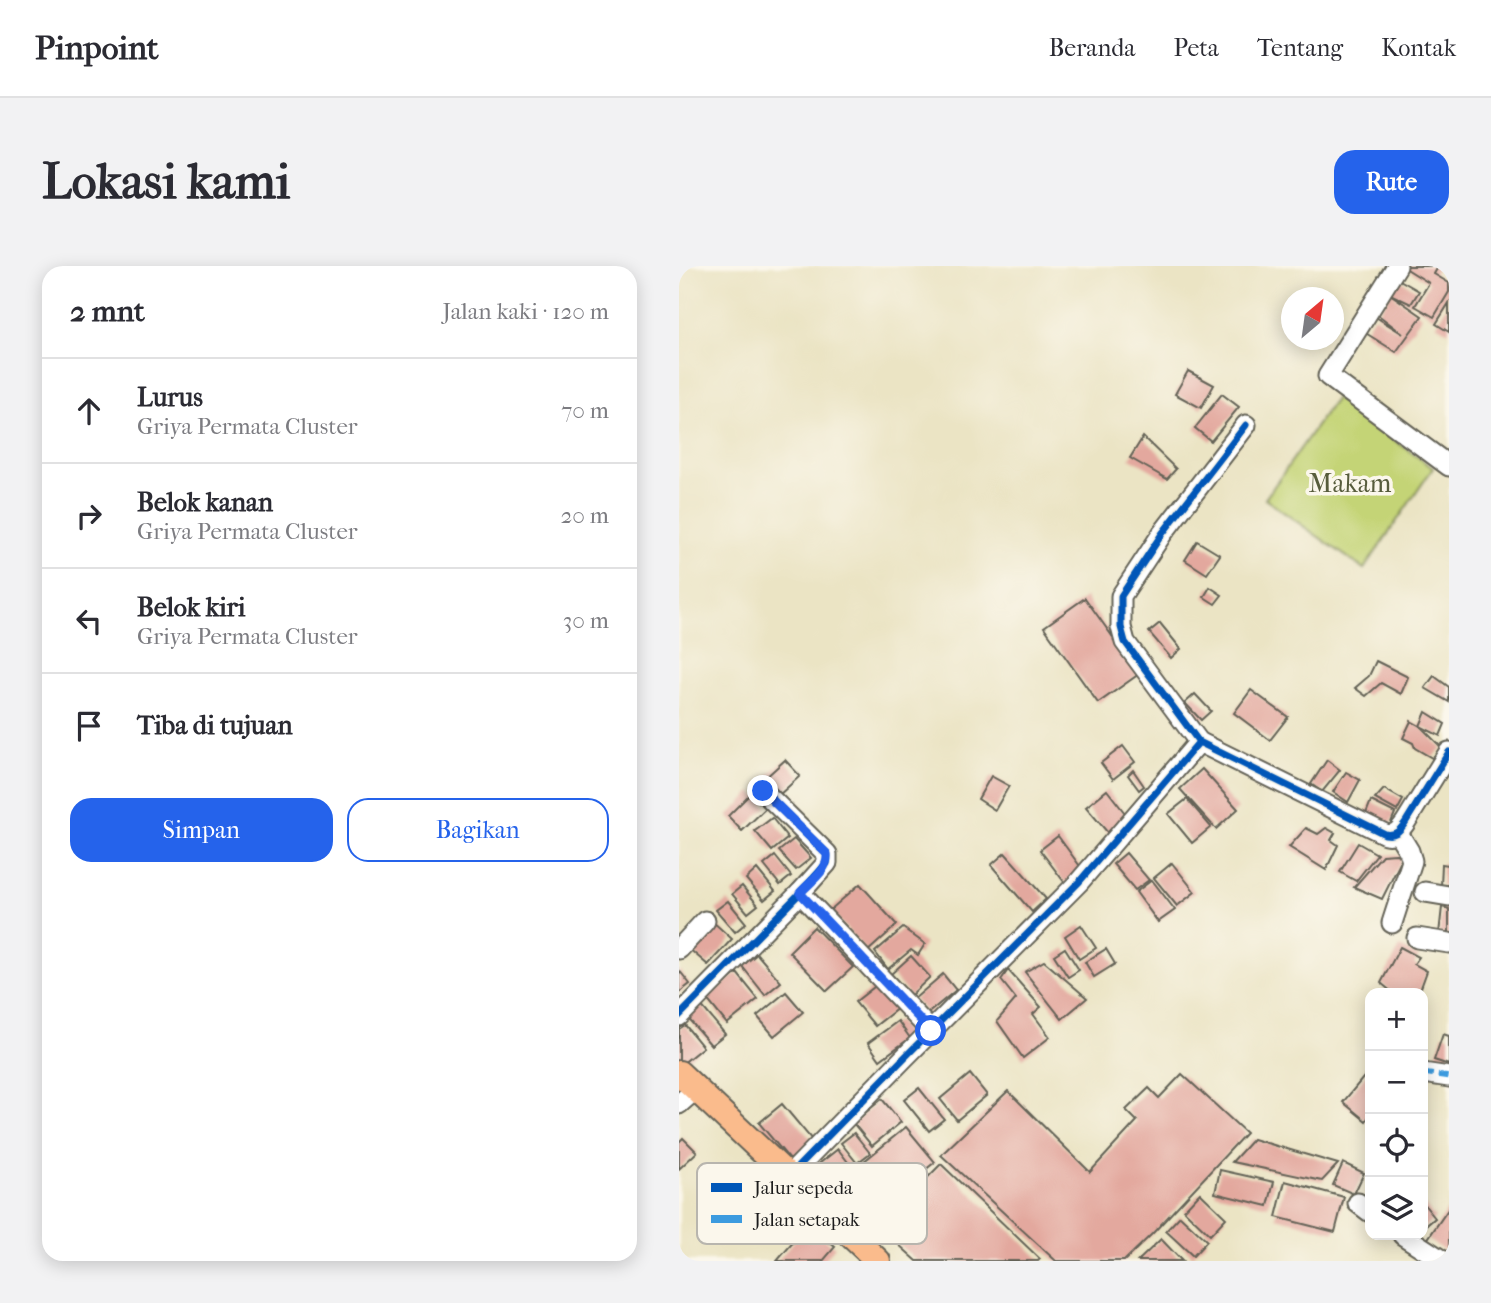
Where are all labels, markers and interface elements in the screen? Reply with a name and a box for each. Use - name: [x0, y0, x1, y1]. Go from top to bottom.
- text: Pinpoint: [35, 29, 159, 68]
- text: Beranda: [1049, 34, 1135, 62]
- text: Peta: [1173, 34, 1219, 62]
- text: Tentang: [1257, 34, 1343, 62]
- text: Kontak: [1381, 34, 1456, 62]
- button: Rute: [1334, 150, 1449, 214]
- text: Lokasi kami: [42, 153, 290, 211]
- north arrow: [1281, 287, 1344, 350]
- text: 2 mnt: [70, 294, 145, 329]
- text: Jalan kaki · 120 m: [443, 298, 609, 325]
- text: Lurus: [137, 382, 203, 413]
- icon: ahead: [70, 392, 108, 430]
- text: 70 m: [561, 397, 609, 424]
- text: Griya Permata Cluster: [137, 413, 358, 440]
- park label: Makam: [1309, 468, 1392, 499]
- text: Belok kanan: [137, 487, 273, 518]
- icon: right: [70, 497, 108, 535]
- text: 20 m: [560, 502, 609, 529]
- text: Griya Permata Cluster: [137, 518, 358, 545]
- text: Belok kiri: [137, 592, 245, 623]
- icon: left: [70, 602, 108, 640]
- text: 30 m: [563, 607, 609, 634]
- text: Griya Permata Cluster: [137, 623, 358, 650]
- icon: arrive: [70, 707, 108, 745]
- text: Tiba di tujuan: [137, 710, 293, 741]
- route end: [747, 775, 778, 806]
- button: Simpan: [70, 798, 333, 862]
- button: Bagikan: [347, 798, 609, 862]
- map controls: [1365, 988, 1428, 1240]
- button: +: [1365, 988, 1428, 1051]
- route start: [915, 1015, 946, 1046]
- button: −: [1365, 1051, 1428, 1114]
- button: locate: [1365, 1114, 1428, 1177]
- legend: [697, 1163, 927, 1244]
- text: Jalur sepeda: [752, 1177, 853, 1199]
- button: layers: [1365, 1177, 1428, 1240]
- text: Jalan setapak: [752, 1209, 860, 1231]

